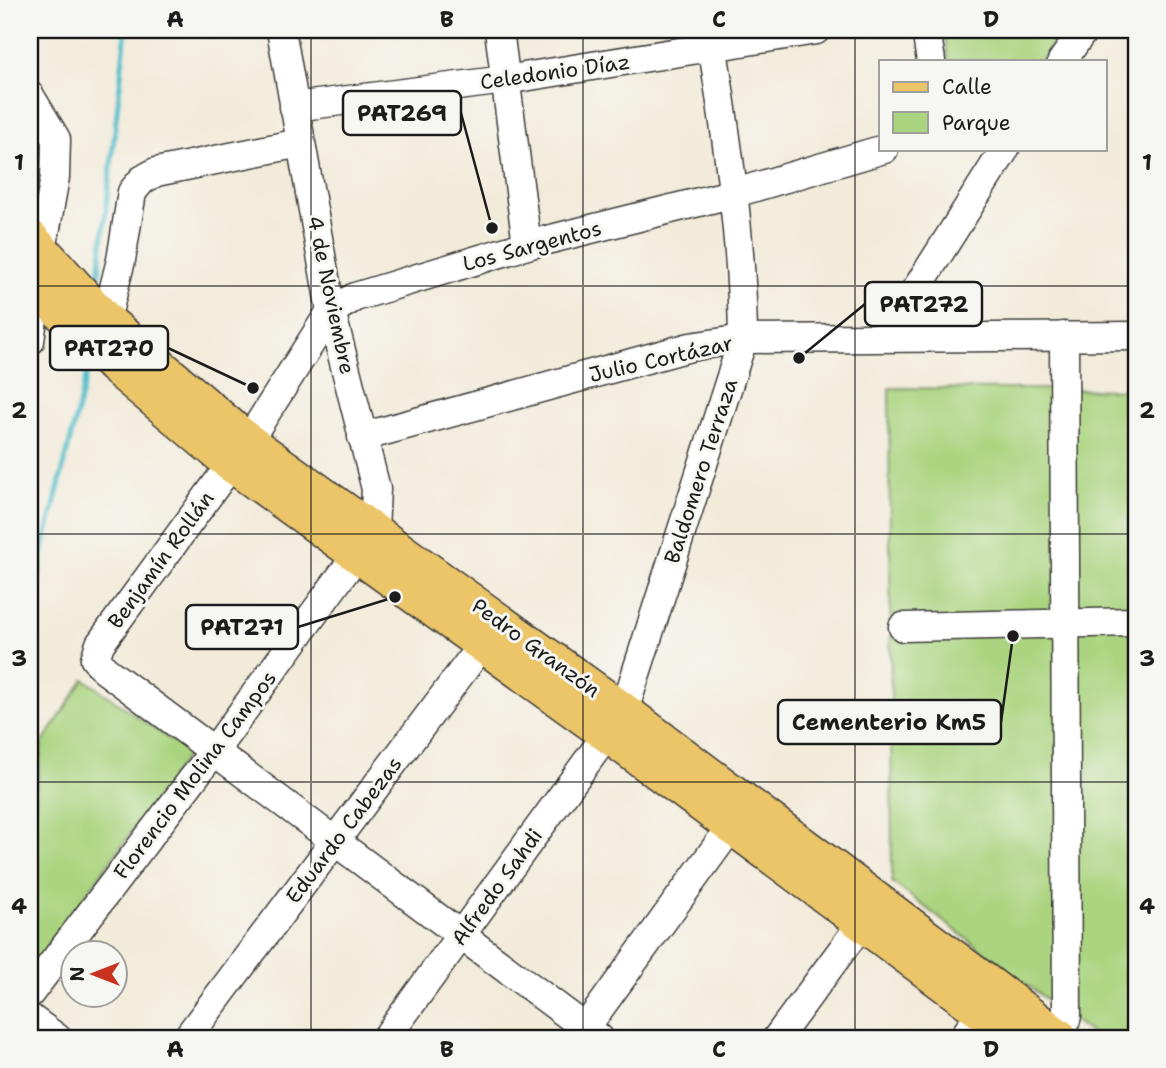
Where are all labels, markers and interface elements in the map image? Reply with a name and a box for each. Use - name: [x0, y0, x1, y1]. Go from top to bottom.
- text: A: [166, 4, 184, 34]
- text: B: [440, 4, 454, 34]
- text: C: [712, 4, 726, 34]
- text: D: [983, 4, 999, 34]
- street label: Celedonio Díaz: [478, 48, 632, 96]
- legend: [879, 60, 1106, 150]
- text: Calle: [942, 73, 992, 101]
- callout: PAT269: [343, 91, 461, 135]
- text: PAT269: [357, 98, 447, 128]
- text: Parque: [942, 109, 1011, 137]
- text: 1: [14, 147, 24, 177]
- text: 1: [1142, 147, 1152, 177]
- street label: 4 de Noviembre: [301, 213, 361, 377]
- street label: Los Sargentos: [459, 214, 605, 278]
- callout: PAT272: [865, 282, 982, 326]
- text: PAT272: [879, 289, 969, 319]
- callout: PAT270: [50, 326, 168, 370]
- street label: Julio Cortázar: [586, 329, 736, 389]
- text: PAT270: [64, 333, 154, 363]
- street label: Baldomero Terraza: [658, 375, 744, 567]
- text: 2: [11, 395, 27, 425]
- text: 2: [1139, 395, 1155, 425]
- street label: Benjamín Rollán: [102, 485, 221, 634]
- street label: Pedro Granzón: [466, 592, 606, 704]
- callout: PAT271: [186, 605, 298, 649]
- text: PAT271: [200, 612, 284, 642]
- text: 3: [11, 643, 27, 673]
- text: 3: [1139, 643, 1155, 673]
- street label: Florencio Molina Campos: [107, 665, 283, 885]
- callout: Cementerio Km5: [778, 700, 1001, 744]
- text: Cementerio Km5: [792, 707, 986, 737]
- street label: Eduardo Cabezas: [280, 751, 408, 909]
- street label: Alfredo Sahdi: [445, 823, 549, 951]
- text: 4: [11, 891, 27, 921]
- text: 4: [1139, 891, 1155, 921]
- north arrow: [60, 939, 130, 1009]
- text: N: [65, 966, 90, 982]
- text: A: [166, 1034, 184, 1064]
- text: B: [440, 1034, 454, 1064]
- text: C: [712, 1034, 726, 1064]
- text: D: [983, 1034, 999, 1064]

